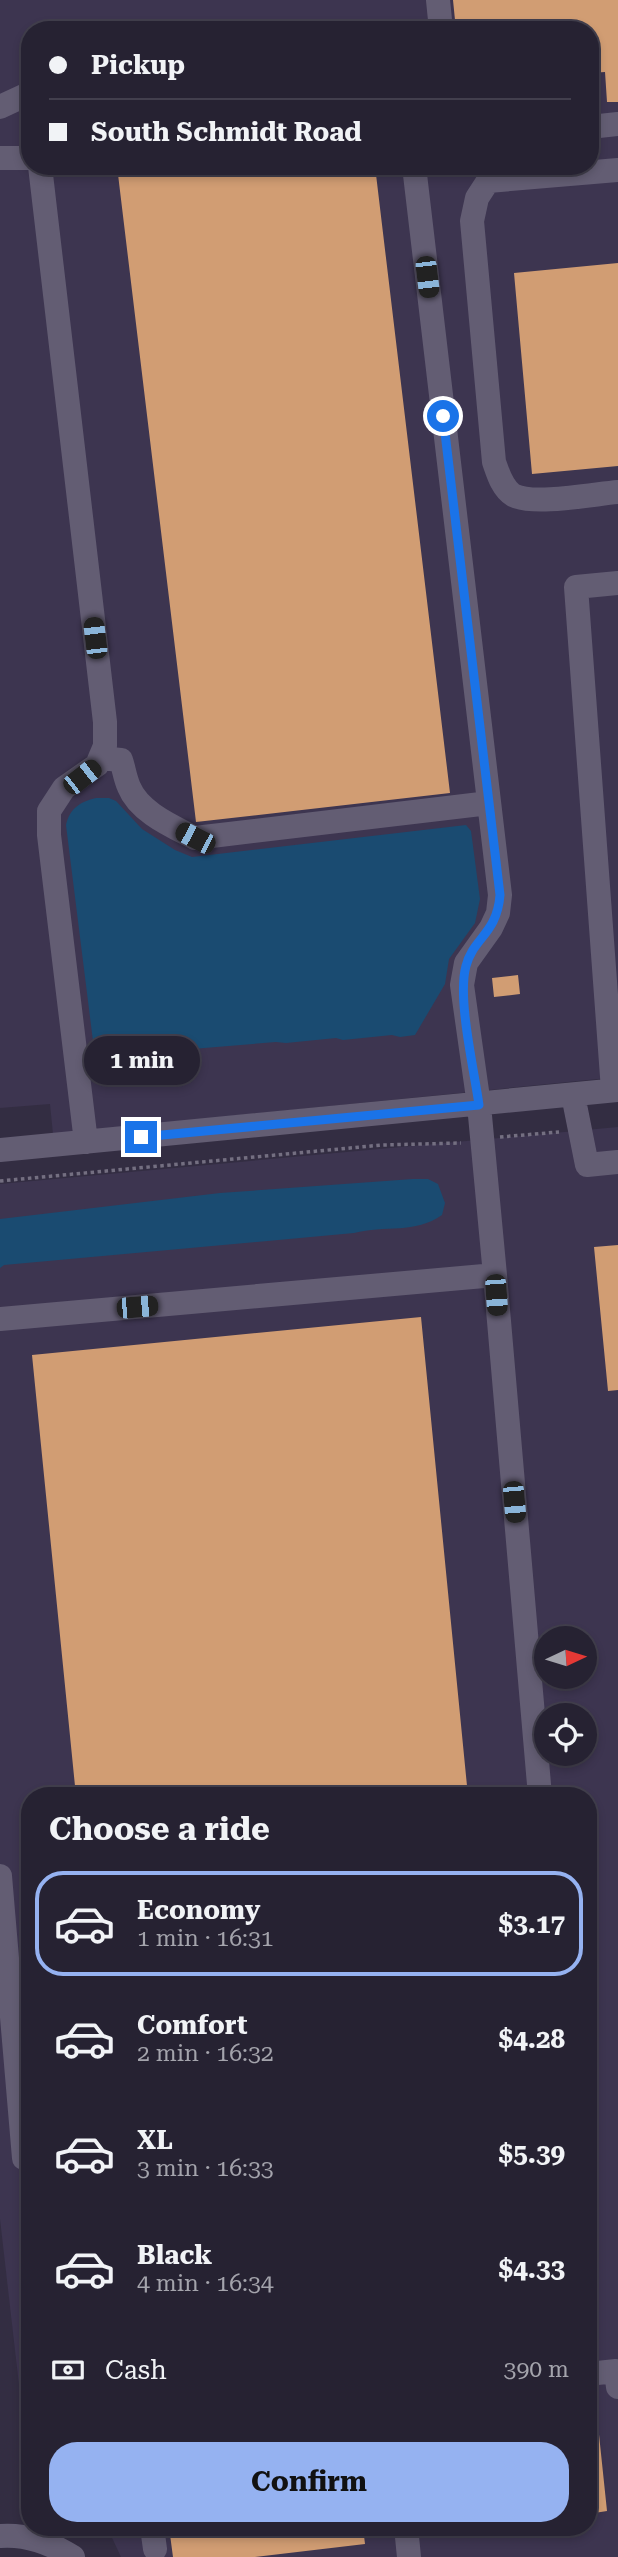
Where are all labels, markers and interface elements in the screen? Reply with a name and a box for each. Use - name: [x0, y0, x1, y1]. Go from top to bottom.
- text: Pickup: [91, 50, 185, 80]
- text: South Schmidt Road: [91, 117, 362, 147]
- car: [415, 255, 440, 299]
- route start: [427, 400, 459, 432]
- car: [83, 616, 108, 660]
- car: [59, 756, 106, 798]
- car: [172, 819, 219, 857]
- callout: 1 min: [83, 1036, 199, 1084]
- text: 1 min: [110, 1047, 174, 1074]
- route end: [125, 1121, 157, 1153]
- car: [485, 1273, 508, 1317]
- car: [116, 1295, 159, 1319]
- car: [502, 1480, 527, 1524]
- north arrow: [534, 1626, 597, 1689]
- map controls: [534, 1626, 597, 1766]
- button: locate: [534, 1703, 597, 1766]
- text: Choose a ride: [49, 1810, 270, 1848]
- icon: car: [53, 1892, 116, 1955]
- text: Economy: [137, 1895, 260, 1925]
- text: $3.17: [499, 1909, 565, 1939]
- text: 1 min · 16:31: [137, 1925, 274, 1952]
- icon: car: [53, 2007, 116, 2070]
- text: Comfort: [137, 2010, 247, 2040]
- text: $4.28: [499, 2024, 565, 2054]
- text: 2 min · 16:32: [137, 2040, 274, 2067]
- icon: car: [53, 2122, 116, 2185]
- text: XL: [137, 2125, 173, 2155]
- text: $5.39: [499, 2139, 565, 2169]
- text: 3 min · 16:33: [137, 2155, 274, 2182]
- icon: car: [53, 2237, 116, 2300]
- text: Black: [137, 2240, 212, 2270]
- text: $4.33: [499, 2254, 565, 2284]
- text: 4 min · 16:34: [137, 2270, 274, 2297]
- icon: cash: [49, 2351, 87, 2389]
- text: Cash: [105, 2355, 167, 2385]
- text: 390 m: [504, 2356, 569, 2383]
- button: Confirm: [49, 2442, 569, 2522]

